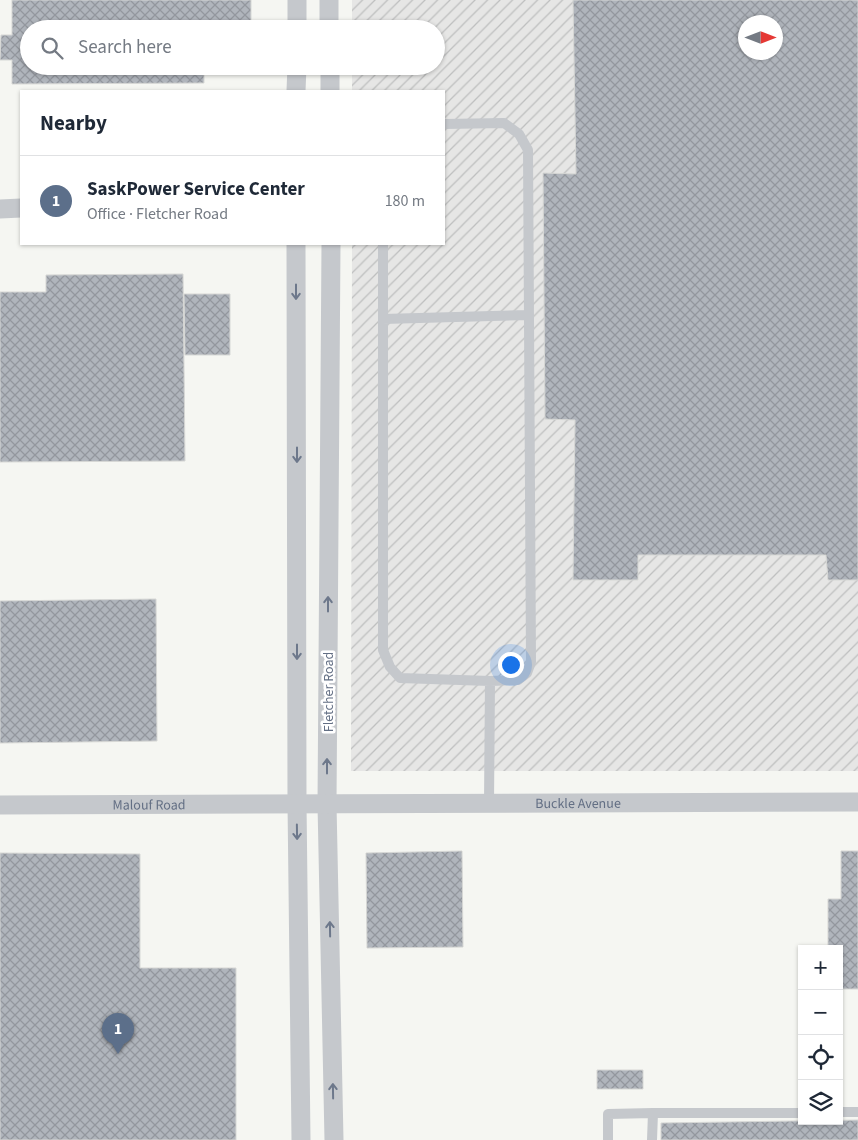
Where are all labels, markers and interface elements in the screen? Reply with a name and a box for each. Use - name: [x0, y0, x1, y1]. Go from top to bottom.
- north arrow: [738, 15, 783, 60]
- search box: [20, 20, 445, 75]
- icon: search: [38, 34, 66, 62]
- text: Search here: [78, 34, 172, 61]
- text: Nearby: [40, 108, 107, 138]
- text: SaskPower Service Center: [87, 176, 305, 203]
- text: 1: [52, 190, 60, 212]
- text: 180 m: [385, 190, 425, 212]
- text: Office · Fletcher Road: [87, 203, 228, 225]
- one-way arrow: [291, 284, 301, 300]
- one-way arrow: [292, 446, 302, 463]
- one-way arrow: [323, 596, 333, 612]
- one-way arrow: [292, 644, 302, 660]
- street label: Fletcher Road: [319, 652, 339, 732]
- your location: [498, 652, 524, 678]
- one-way arrow: [322, 759, 332, 775]
- street label: Buckle Avenue: [535, 794, 621, 814]
- street label: Malouf Road: [112, 795, 186, 816]
- one-way arrow: [293, 824, 302, 840]
- one-way arrow: [325, 921, 335, 938]
- map controls: [798, 945, 843, 1125]
- button: +: [798, 945, 843, 990]
- button: −: [798, 990, 843, 1035]
- pin: 1: [102, 1013, 134, 1054]
- button: locate: [798, 1035, 843, 1080]
- button: layers: [798, 1080, 843, 1125]
- one-way arrow: [328, 1084, 338, 1100]

